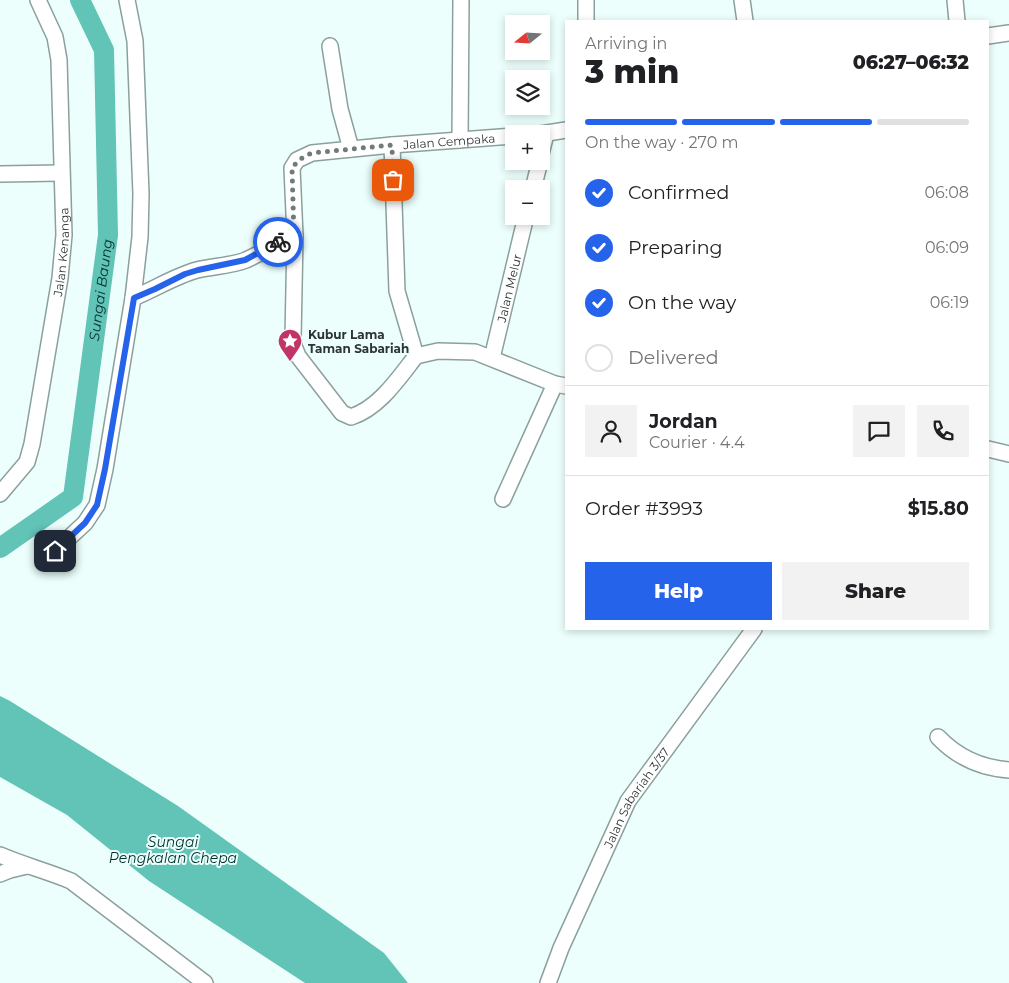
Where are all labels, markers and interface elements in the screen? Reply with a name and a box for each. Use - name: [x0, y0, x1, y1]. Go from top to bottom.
- north arrow: [505, 15, 550, 60]
- map controls: [505, 15, 550, 225]
- text: Arriving in: [585, 34, 667, 53]
- text: 06:27–06:32: [853, 51, 969, 74]
- text: 3 min: [585, 52, 679, 91]
- button: layers: [505, 70, 550, 115]
- button: +: [505, 125, 550, 170]
- street label: Jalan Cempaka: [402, 130, 496, 152]
- text: On the way · 270 m: [585, 133, 739, 152]
- pin: [372, 159, 414, 201]
- icon: bag: [379, 166, 407, 194]
- icon: check: [585, 179, 613, 207]
- button: −: [505, 180, 550, 225]
- text: Confirmed: [628, 181, 729, 204]
- text: 06:08: [924, 183, 969, 202]
- street label: Jalan Kenanga: [49, 207, 72, 298]
- courier: [253, 217, 303, 267]
- icon: bike: [264, 228, 292, 256]
- icon: check: [585, 234, 613, 262]
- text: Preparing: [628, 236, 723, 259]
- water label: Sungai Baung: [85, 238, 116, 342]
- text: 06:09: [925, 238, 969, 257]
- street label: Jalan Melur: [493, 252, 524, 325]
- icon: check: [585, 289, 613, 317]
- text: On the way: [628, 291, 736, 314]
- text: 06:19: [930, 293, 969, 312]
- place label: Kubur Lama Taman Sabariah: [308, 327, 409, 356]
- place icon: Kubur Lama Taman Sabariah: [277, 328, 303, 362]
- text: Delivered: [628, 346, 719, 369]
- button: person: [585, 405, 637, 457]
- button: chat: [853, 405, 905, 457]
- button: phone: [917, 405, 969, 457]
- text: Jordan: [649, 410, 718, 433]
- text: Courier · 4.4: [649, 433, 745, 452]
- text: Order #3993: [585, 497, 703, 520]
- text: $15.80: [908, 497, 969, 520]
- pin: [34, 530, 76, 572]
- icon: home: [41, 537, 69, 565]
- button: Help: [585, 562, 772, 620]
- button: Share: [782, 562, 969, 620]
- street label: Jalan Sabariah 3/37: [600, 744, 672, 851]
- water label: Sungai Pengkalan Chepa: [109, 833, 237, 867]

